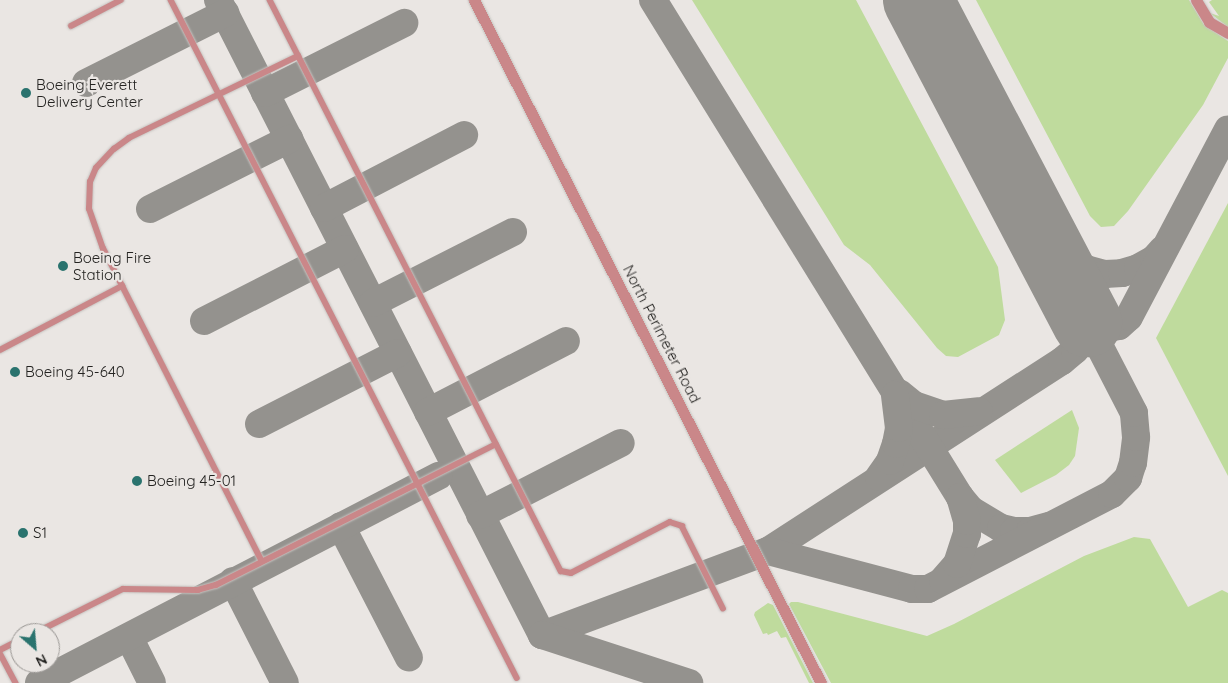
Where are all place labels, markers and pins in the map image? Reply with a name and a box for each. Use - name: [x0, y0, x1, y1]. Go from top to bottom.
- place label: Boeing Everett Delivery Center: [36, 75, 143, 110]
- marker: Boeing Everett Delivery Center: [20, 87, 32, 99]
- place label: Boeing Fire Station: [73, 248, 151, 283]
- marker: Boeing Fire Station: [57, 260, 69, 272]
- place label: Boeing 45-640: [25, 363, 125, 381]
- marker: Boeing 45-640: [9, 366, 21, 378]
- place label: Boeing 45-01: [147, 472, 236, 490]
- marker: Boeing 45-01: [131, 475, 143, 487]
- place label: S1: [33, 524, 47, 542]
- marker: S1: [17, 527, 29, 539]

